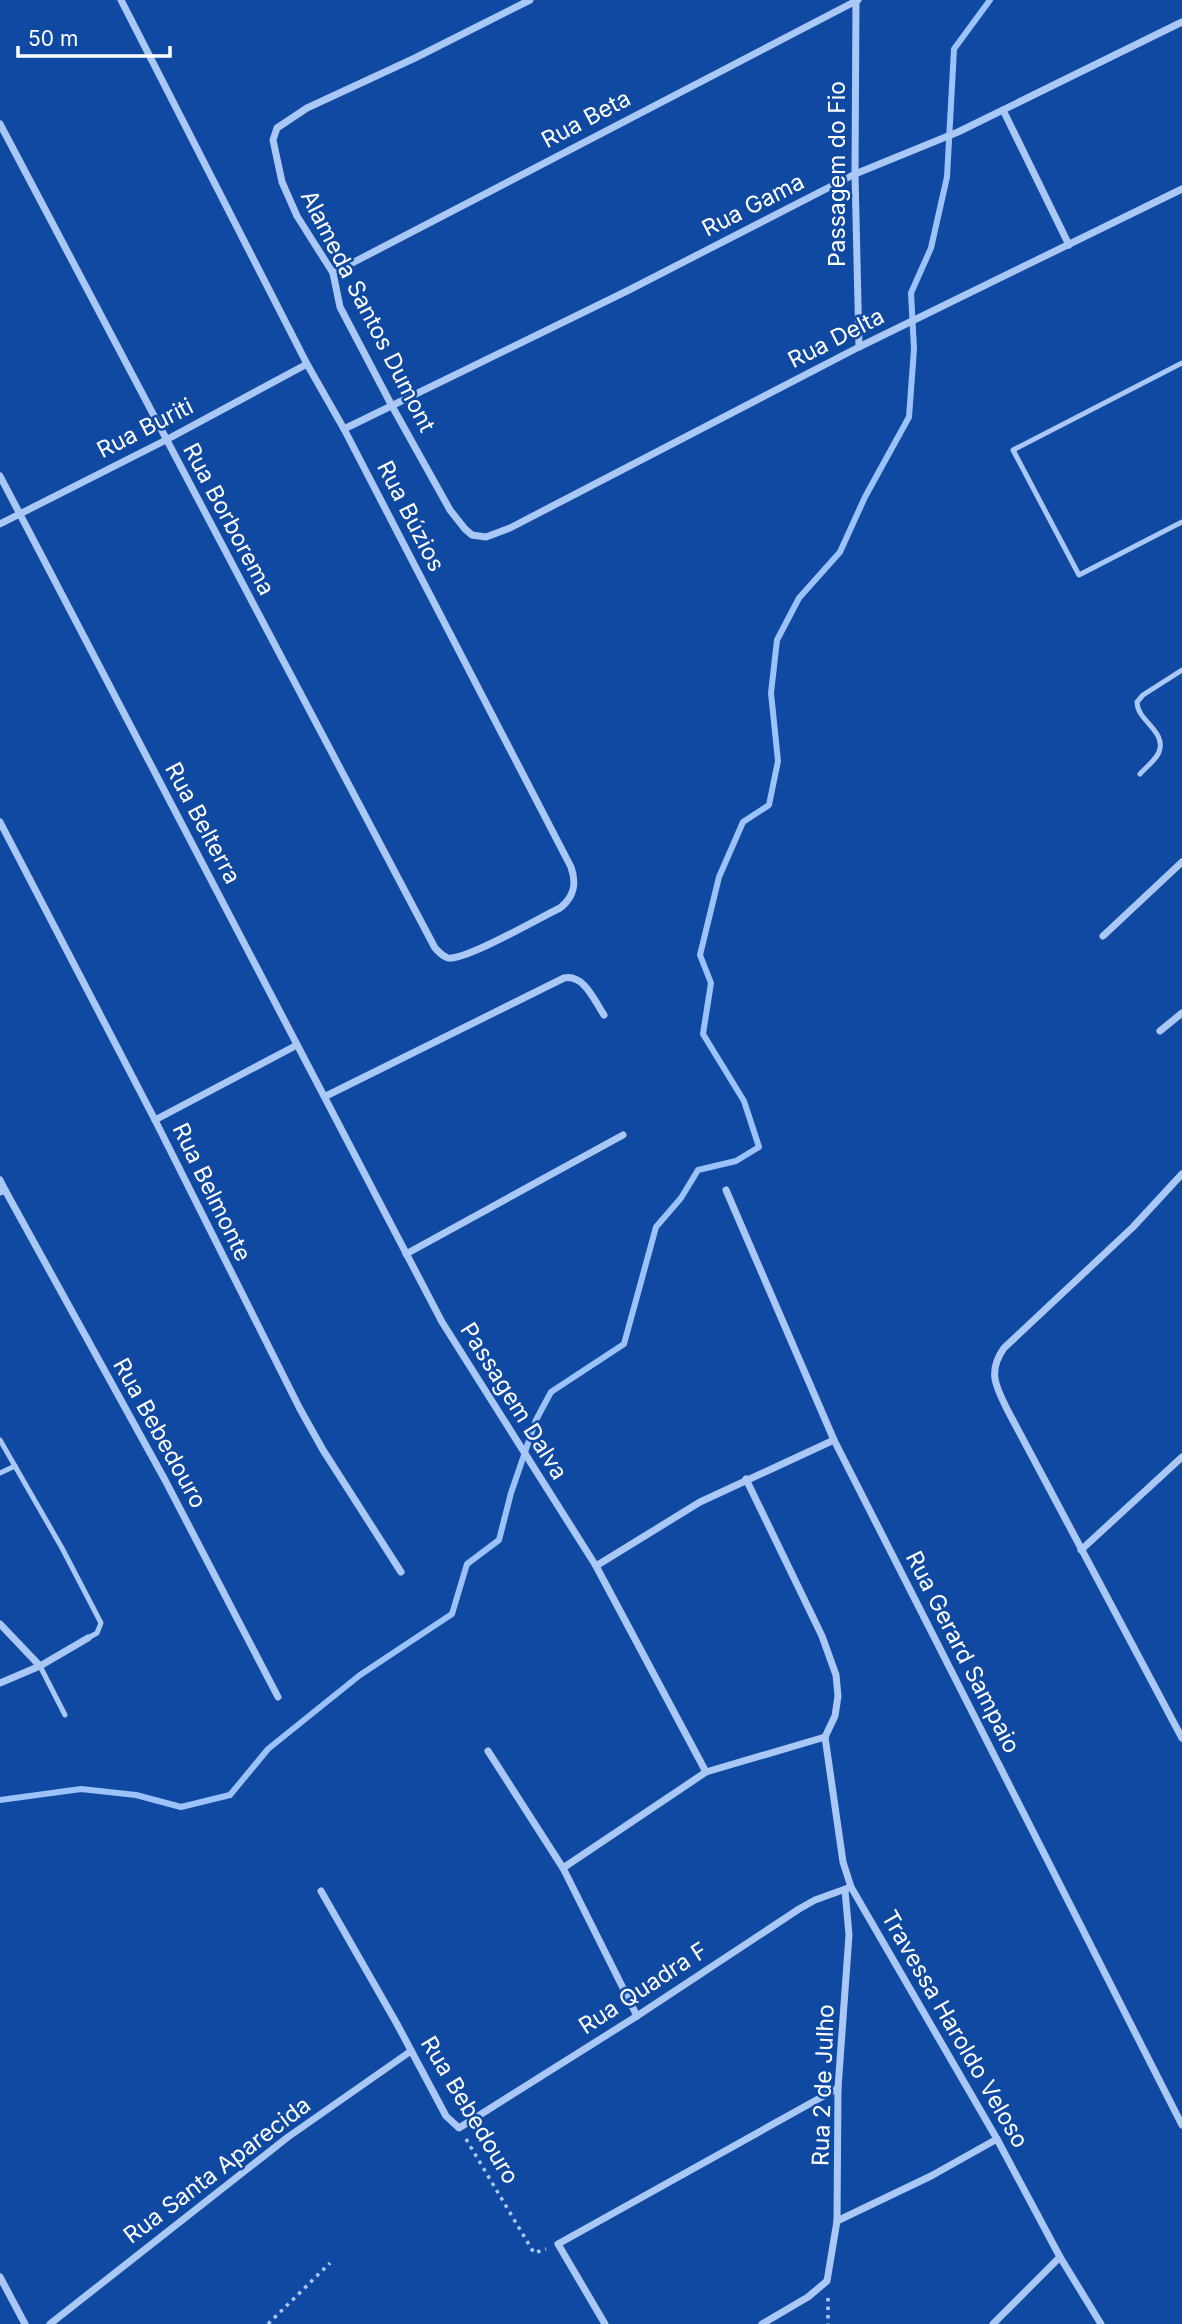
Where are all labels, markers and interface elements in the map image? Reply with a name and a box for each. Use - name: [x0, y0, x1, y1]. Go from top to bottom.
- scale bar: [18, 14, 170, 58]
- text: 50 m: [28, 26, 78, 51]
- street label: Passagem do Fio: [823, 81, 851, 267]
- street label: Rua Beta: [537, 84, 635, 154]
- street label: Rua Gama: [697, 167, 809, 243]
- street label: Alameda Santos Dumont: [295, 185, 441, 437]
- street label: Rua Delta: [783, 302, 889, 374]
- street label: Rua Buriti: [92, 392, 198, 464]
- street label: Rua Borborema: [177, 438, 281, 600]
- street label: Rua Búzios: [371, 456, 451, 576]
- street label: Rua Belterra: [159, 758, 247, 888]
- street label: Rua Belmonte: [167, 1118, 257, 1266]
- street label: Passagem Dalva: [454, 1317, 574, 1485]
- street label: Rua Bebedouro: [107, 1353, 213, 1513]
- street label: Rua Gerard Sampaio: [900, 1546, 1026, 1758]
- street label: Travessa Haroldo Veloso: [875, 1905, 1035, 2153]
- street label: Rua Quadra F: [573, 1936, 713, 2040]
- street label: Rua 2 de Julho: [806, 2004, 840, 2166]
- street label: Rua Bebedouro: [415, 2031, 525, 2189]
- street label: Rua Santa Aparecida: [118, 2091, 316, 2249]

